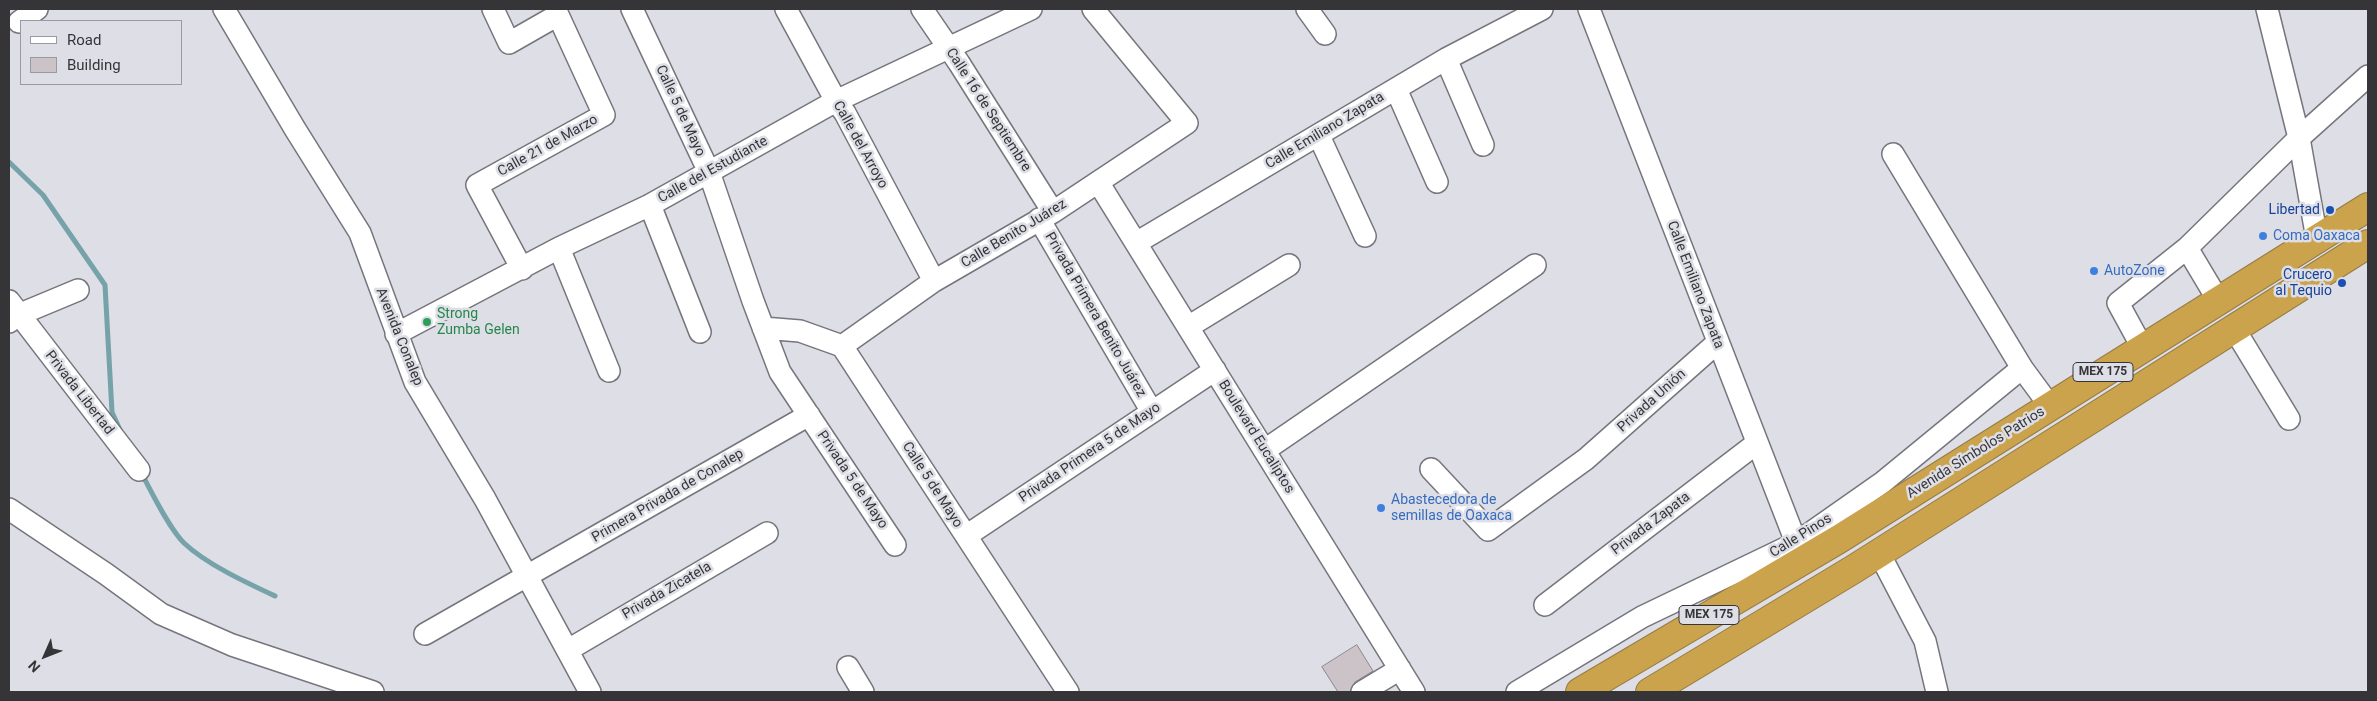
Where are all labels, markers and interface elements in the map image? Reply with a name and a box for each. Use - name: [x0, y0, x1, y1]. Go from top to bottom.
- legend: [20, 20, 182, 85]
- text: Road: [67, 31, 101, 49]
- street label: Calle 16 de Septiembre: [942, 45, 1034, 175]
- text: Building: [67, 56, 121, 74]
- street label: Calle 5 de Mayo: [652, 63, 708, 159]
- street label: Calle Emiliano Zapata: [1263, 89, 1387, 173]
- street label: Calle del Arroyo: [829, 98, 891, 192]
- street label: Calle 21 de Marzo: [495, 112, 601, 180]
- street label: Calle del Estudiante: [655, 133, 771, 207]
- street label: Calle Benito Juárez: [958, 196, 1070, 272]
- place label: Libertad: [2269, 202, 2320, 218]
- marker: Libertad: [2324, 204, 2336, 216]
- street label: Calle Emiliano Zapata: [1663, 219, 1727, 351]
- place label: Coma Oaxaca: [2273, 228, 2360, 244]
- street label: Privada Primera Benito Juárez: [1041, 230, 1149, 400]
- marker: Coma Oaxaca: [2257, 230, 2269, 242]
- place label: AutoZone: [2104, 263, 2165, 279]
- marker: AutoZone: [2088, 265, 2100, 277]
- place label: Crucero al Tequio: [2275, 267, 2332, 300]
- marker: Crucero al Tequio: [2336, 277, 2348, 289]
- street label: Avenida Conalep: [372, 286, 426, 388]
- place label: Strong Zumba Gelen: [437, 306, 520, 338]
- marker: Strong Zumba Gelen: [421, 316, 433, 328]
- street label: Privada Libertad: [41, 348, 117, 438]
- road number: MEX 175: [2073, 362, 2133, 382]
- street label: Privada Unión: [1614, 366, 1690, 436]
- street label: Boulevard Eucaliptos: [1214, 377, 1298, 497]
- street label: Privada Primera 5 de Mayo: [1016, 399, 1164, 507]
- street label: Avenida Símbolos Patrios: [1904, 404, 2048, 502]
- street label: Privada 5 de Mayo: [813, 428, 891, 532]
- street label: Calle 5 de Mayo: [898, 439, 966, 531]
- street label: Primera Privada de Conalep: [589, 446, 747, 546]
- street label: Privada Zapata: [1608, 489, 1694, 559]
- place label: Abastecedora de semillas de Oaxaca: [1391, 492, 1512, 524]
- marker: Abastecedora de semillas de Oaxaca: [1375, 502, 1387, 514]
- street label: Calle Pinos: [1767, 510, 1835, 562]
- street label: Privada Zicatela: [619, 559, 715, 623]
- road number: MEX 175: [1679, 606, 1739, 624]
- north arrow: [20, 631, 70, 681]
- text: N: [25, 657, 43, 676]

